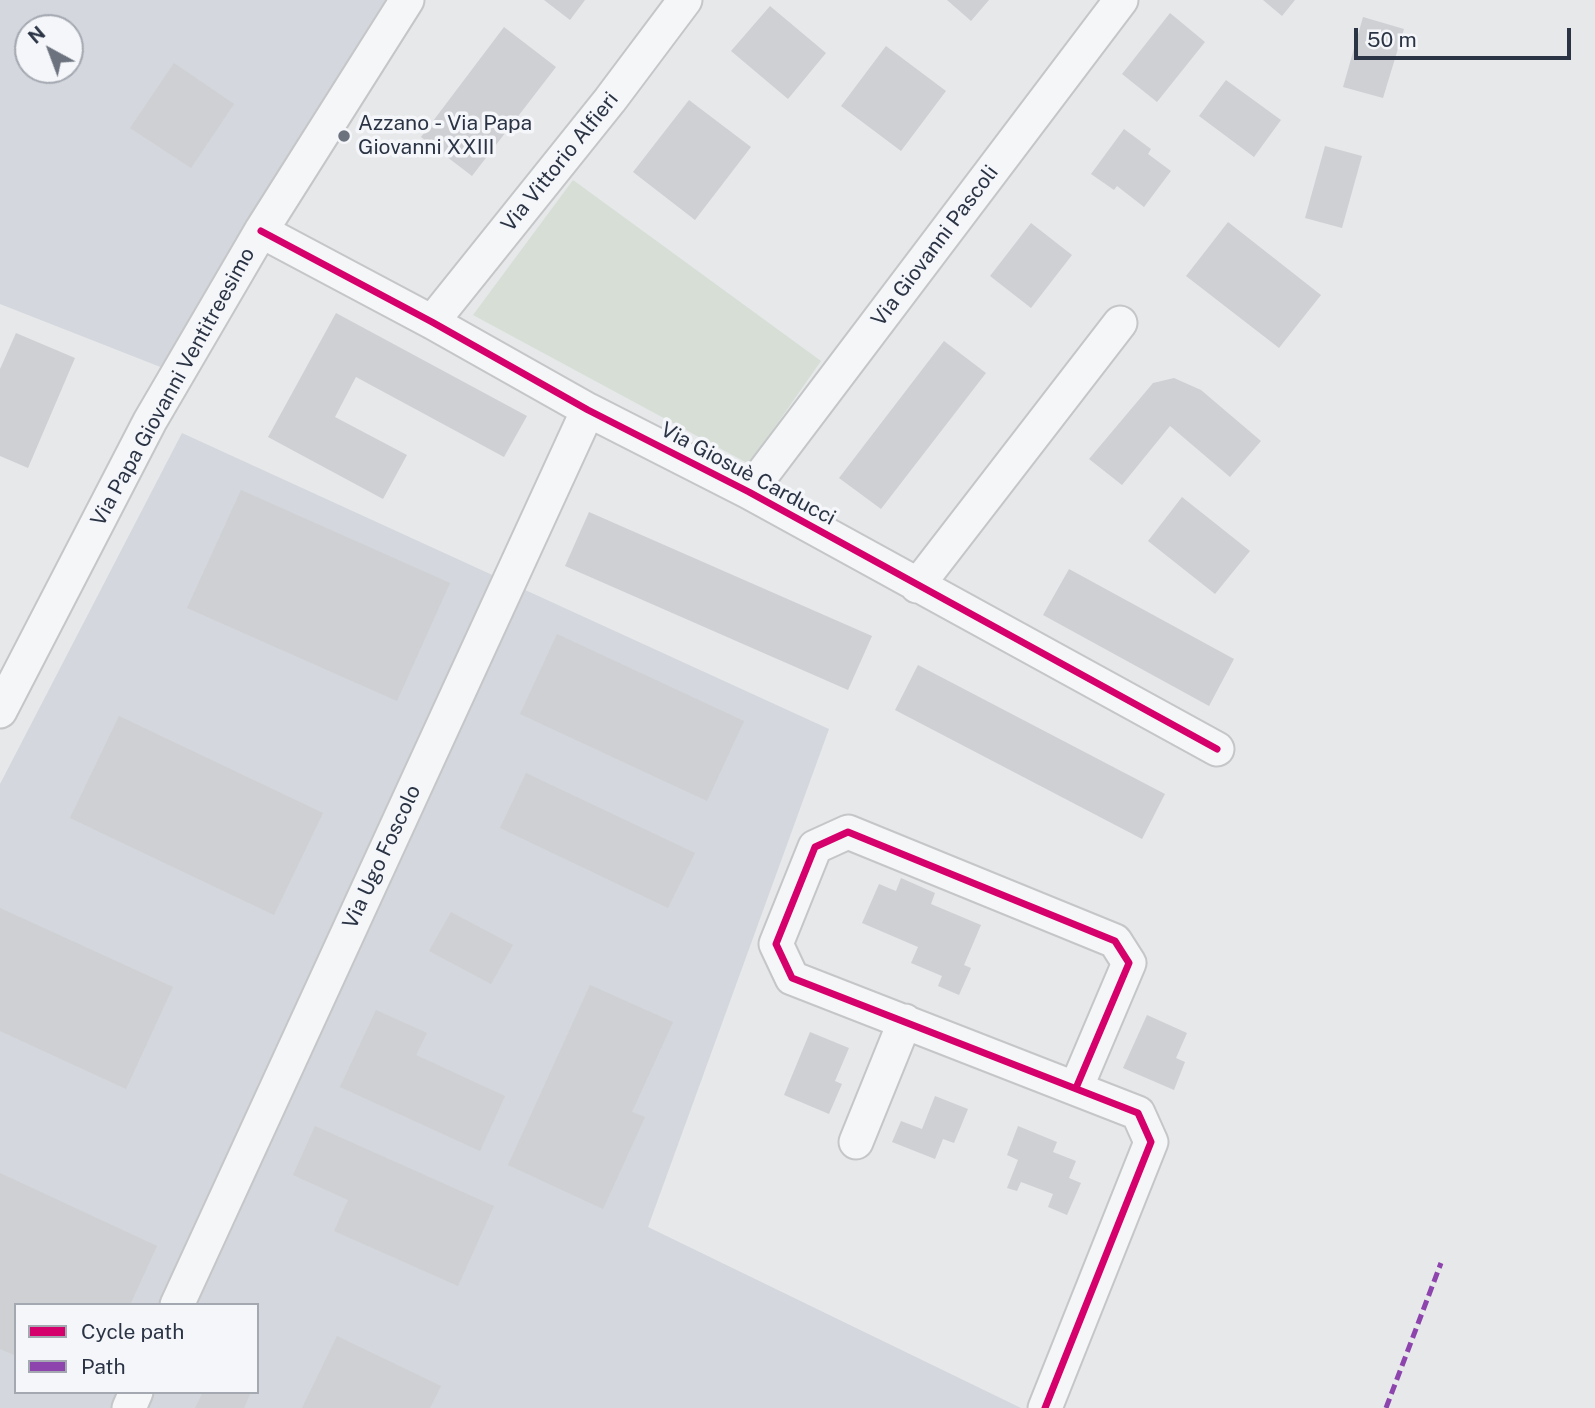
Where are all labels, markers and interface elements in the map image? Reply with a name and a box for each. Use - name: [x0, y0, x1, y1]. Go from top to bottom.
- north arrow: [14, 14, 84, 84]
- scale bar: [1357, 14, 1574, 58]
- text: N: [24, 21, 49, 48]
- text: 50 m: [1367, 27, 1417, 52]
- street label: Via Vittorio Alfieri: [496, 87, 624, 237]
- place label: Azzano - Via Papa Giovanni XXIII: [358, 111, 532, 161]
- marker: Azzano - Via Papa Giovanni XXIII: [336, 128, 352, 144]
- street label: Via Giovanni Pascoli: [866, 161, 1004, 331]
- street label: Via Papa Giovanni Ventitreesimo: [86, 243, 260, 531]
- street label: Via Giosuè Carducci: [656, 417, 840, 531]
- street label: Via Ugo Foscolo: [338, 781, 426, 933]
- legend: [14, 1303, 259, 1394]
- text: Cycle path: [81, 1319, 184, 1344]
- text: Path: [81, 1354, 126, 1379]

